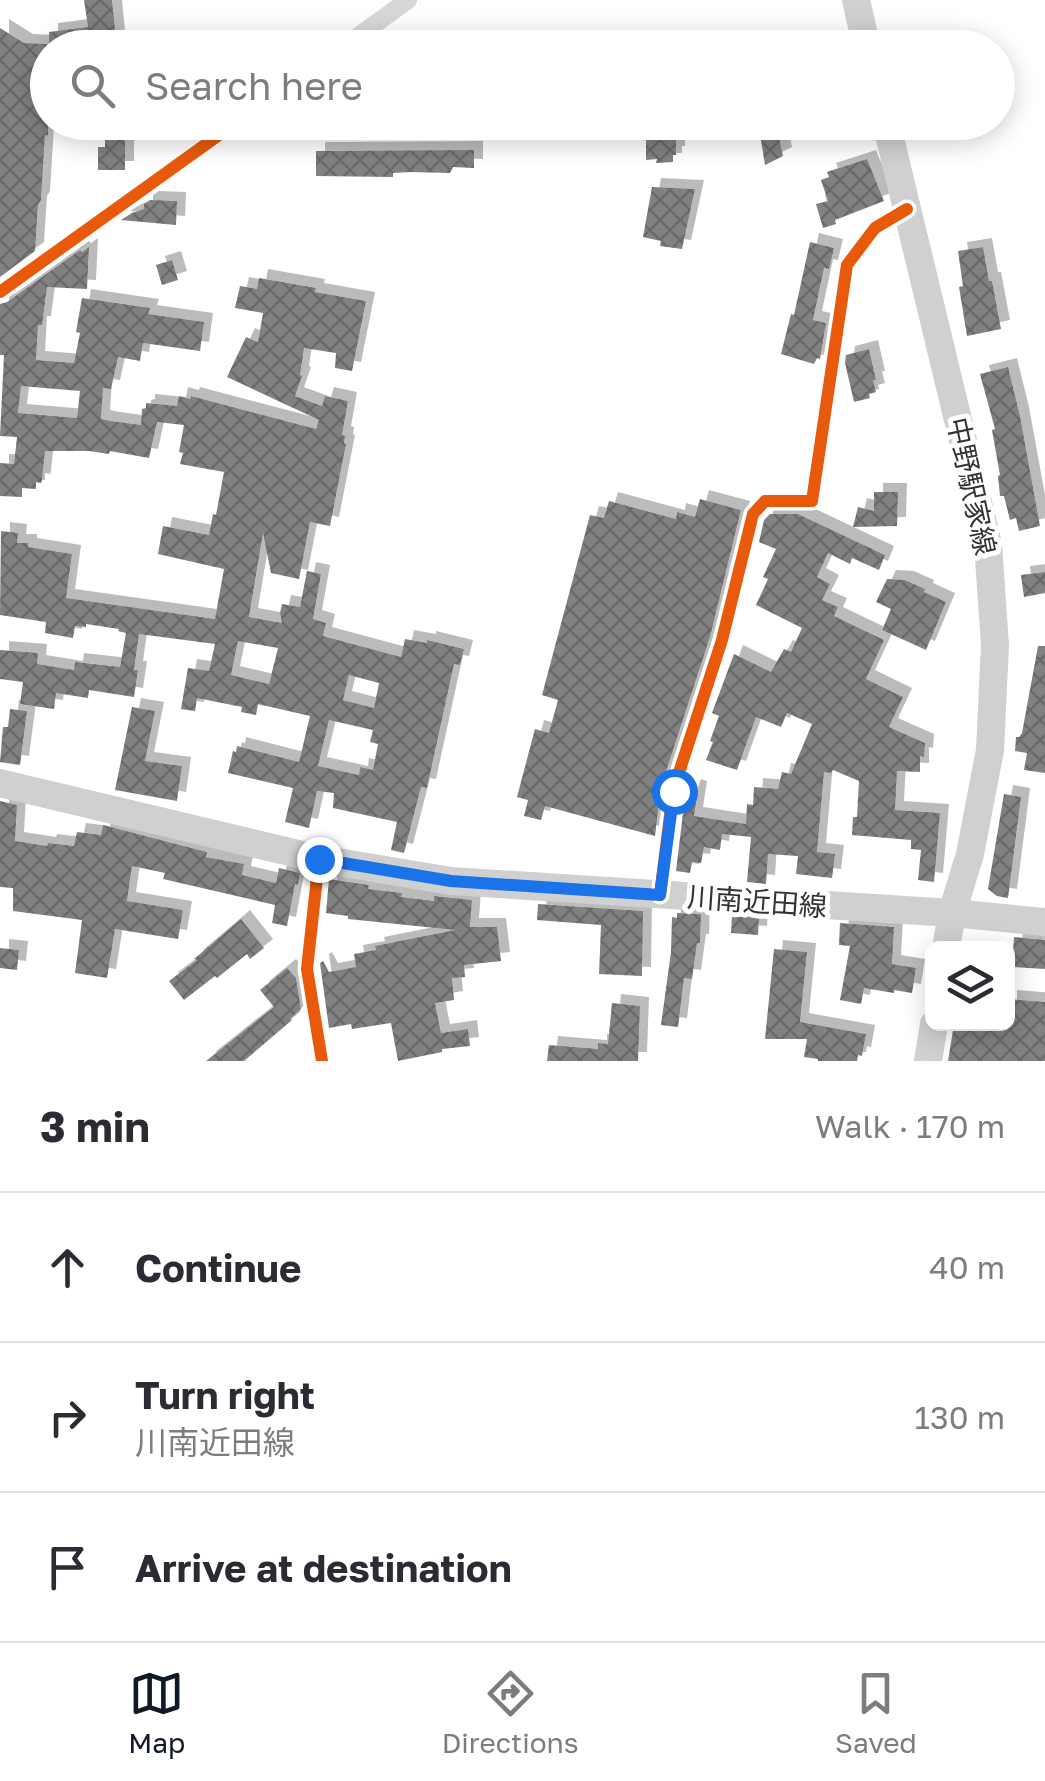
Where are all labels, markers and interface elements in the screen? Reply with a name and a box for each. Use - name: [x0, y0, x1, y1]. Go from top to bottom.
- search box: [30, 30, 1015, 140]
- icon: search: [65, 58, 120, 113]
- text: Search here: [145, 63, 363, 108]
- street label: 中野駅家線: [941, 414, 1003, 558]
- route start: [652, 769, 698, 815]
- route end: [297, 837, 343, 883]
- street label: 川南近田線: [686, 880, 828, 922]
- map controls: [925, 941, 1015, 1031]
- button: layers: [925, 941, 1015, 1031]
- text: 3 min: [40, 1101, 150, 1151]
- text: Walk · 170 m: [815, 1107, 1005, 1145]
- icon: ahead: [40, 1240, 95, 1295]
- text: Continue: [135, 1245, 301, 1290]
- text: 40 m: [929, 1248, 1005, 1286]
- text: Turn right: [135, 1372, 315, 1417]
- icon: right: [40, 1390, 95, 1445]
- text: 130 m: [915, 1398, 1005, 1436]
- text: 川南近田線: [135, 1423, 295, 1461]
- icon: arrive: [40, 1540, 95, 1595]
- text: Arrive at destination: [135, 1545, 512, 1590]
- tab: Map: [128, 1666, 185, 1759]
- tab: Directions: [442, 1666, 579, 1759]
- tab: Saved: [835, 1666, 917, 1759]

